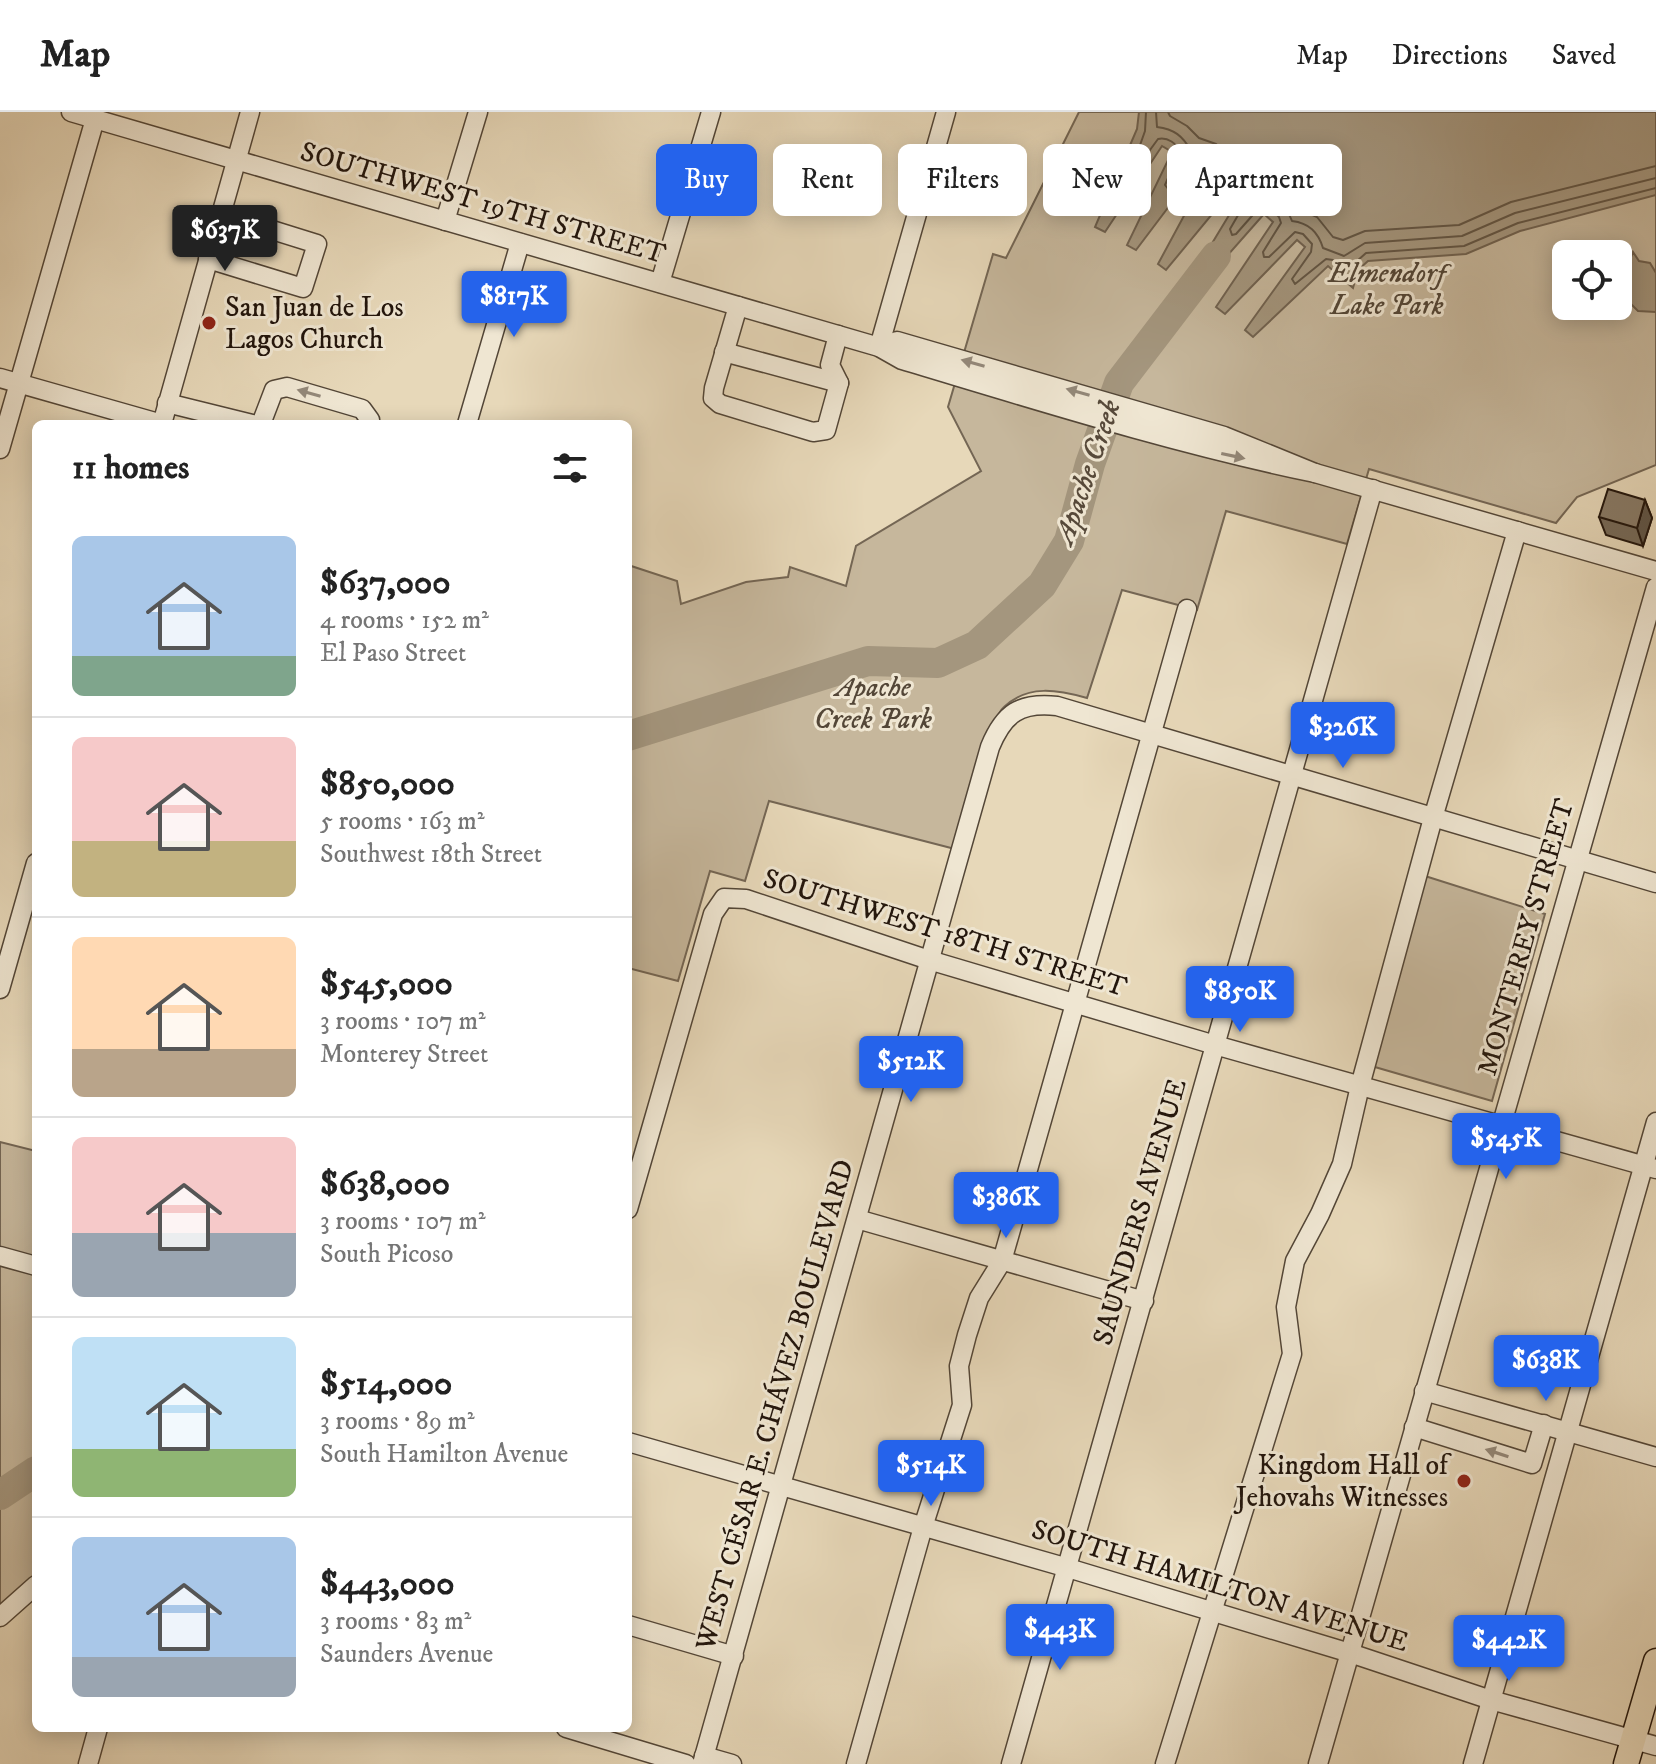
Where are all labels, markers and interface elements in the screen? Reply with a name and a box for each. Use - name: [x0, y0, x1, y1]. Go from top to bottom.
- text: Map: [40, 31, 110, 79]
- text: Map: [1296, 38, 1348, 73]
- text: Directions: [1392, 38, 1508, 73]
- text: Saved: [1552, 38, 1616, 73]
- street label: SOUTHWEST 19TH STREET: [296, 134, 670, 272]
- chip: Buy: [656, 144, 757, 216]
- chip: Rent: [773, 144, 882, 216]
- chip: Filters: [898, 144, 1027, 216]
- chip: New: [1043, 144, 1151, 216]
- chip: Apartment: [1167, 144, 1342, 216]
- pin: $637K: [169, 205, 281, 273]
- text: $637K: [190, 214, 260, 247]
- map controls: [1552, 240, 1632, 320]
- button: locate: [1552, 240, 1632, 320]
- park label: Elmendorf Lake Park: [1327, 256, 1452, 323]
- pin: $817K: [458, 271, 570, 339]
- text: $817K: [480, 280, 548, 313]
- place label: San Juan de Los Lagos Church: [225, 290, 404, 357]
- marker: San Juan de Los Lagos Church: [200, 314, 218, 332]
- one-way arrow: [961, 356, 986, 368]
- one-way arrow: [1066, 385, 1090, 398]
- one-way arrow: [297, 386, 321, 399]
- water label: Apache Creek: [1045, 395, 1130, 552]
- icon: filters: [548, 446, 592, 490]
- text: 11 homes: [72, 447, 189, 489]
- one-way arrow: [1221, 450, 1246, 463]
- text: $637,000: [320, 562, 451, 604]
- icon: home: [136, 568, 232, 664]
- text: 4 rooms · 152 m²: [320, 604, 489, 637]
- text: El Paso Street: [320, 637, 466, 670]
- park label: Apache Creek Park: [814, 670, 932, 737]
- pin: $326K: [1287, 702, 1399, 770]
- text: $326K: [1309, 711, 1377, 744]
- text: $850,000: [320, 763, 455, 805]
- icon: home: [136, 769, 232, 865]
- street label: MONTEREY STREET: [1470, 795, 1582, 1079]
- text: 5 rooms · 163 m²: [320, 805, 485, 838]
- text: Southwest 18th Street: [320, 838, 542, 871]
- street label: SOUTHWEST 18TH STREET: [759, 861, 1131, 1005]
- text: $545,000: [320, 963, 453, 1005]
- pin: $850K: [1184, 966, 1296, 1034]
- icon: home: [136, 969, 232, 1065]
- text: $850K: [1204, 975, 1276, 1008]
- text: 3 rooms · 107 m²: [320, 1005, 486, 1038]
- pin: $512K: [855, 1036, 967, 1104]
- text: Monterey Street: [320, 1038, 488, 1071]
- text: $512K: [877, 1045, 945, 1078]
- street label: SAUNDERS AVENUE: [1085, 1075, 1195, 1349]
- pin: $545K: [1450, 1113, 1562, 1181]
- text: $545K: [1470, 1122, 1542, 1155]
- street label: WEST CÉSAR E. CHÁVEZ BOULEVARD: [687, 1155, 862, 1655]
- text: $638,000: [320, 1163, 450, 1205]
- icon: home: [136, 1169, 232, 1265]
- pin: $386K: [950, 1172, 1062, 1240]
- text: $386K: [972, 1181, 1040, 1214]
- text: 3 rooms · 107 m²: [320, 1205, 486, 1238]
- text: South Picoso: [320, 1238, 453, 1271]
- pin: $638K: [1490, 1335, 1602, 1403]
- text: $638K: [1512, 1344, 1580, 1377]
- text: $514,000: [320, 1363, 452, 1405]
- icon: home: [136, 1369, 232, 1465]
- text: 3 rooms · 89 m²: [320, 1405, 475, 1438]
- text: South Hamilton Avenue: [320, 1438, 568, 1471]
- pin: $514K: [875, 1440, 987, 1508]
- one-way arrow: [1485, 1446, 1509, 1459]
- place label: Kingdom Hall of Jehovahs Witnesses: [1233, 1448, 1452, 1515]
- text: $514K: [896, 1449, 966, 1482]
- marker: Kingdom Hall of Jehovahs Witnesses: [1455, 1472, 1473, 1490]
- street label: SOUTH HAMILTON AVENUE: [1027, 1512, 1413, 1660]
- text: $443,000: [320, 1563, 454, 1605]
- icon: home: [136, 1569, 232, 1665]
- pin: $443K: [1004, 1604, 1116, 1672]
- text: 3 rooms · 83 m²: [320, 1605, 471, 1638]
- text: $443K: [1024, 1613, 1096, 1646]
- pin: $442K: [1453, 1615, 1565, 1683]
- text: $442K: [1471, 1624, 1547, 1657]
- text: Saunders Avenue: [320, 1638, 493, 1671]

